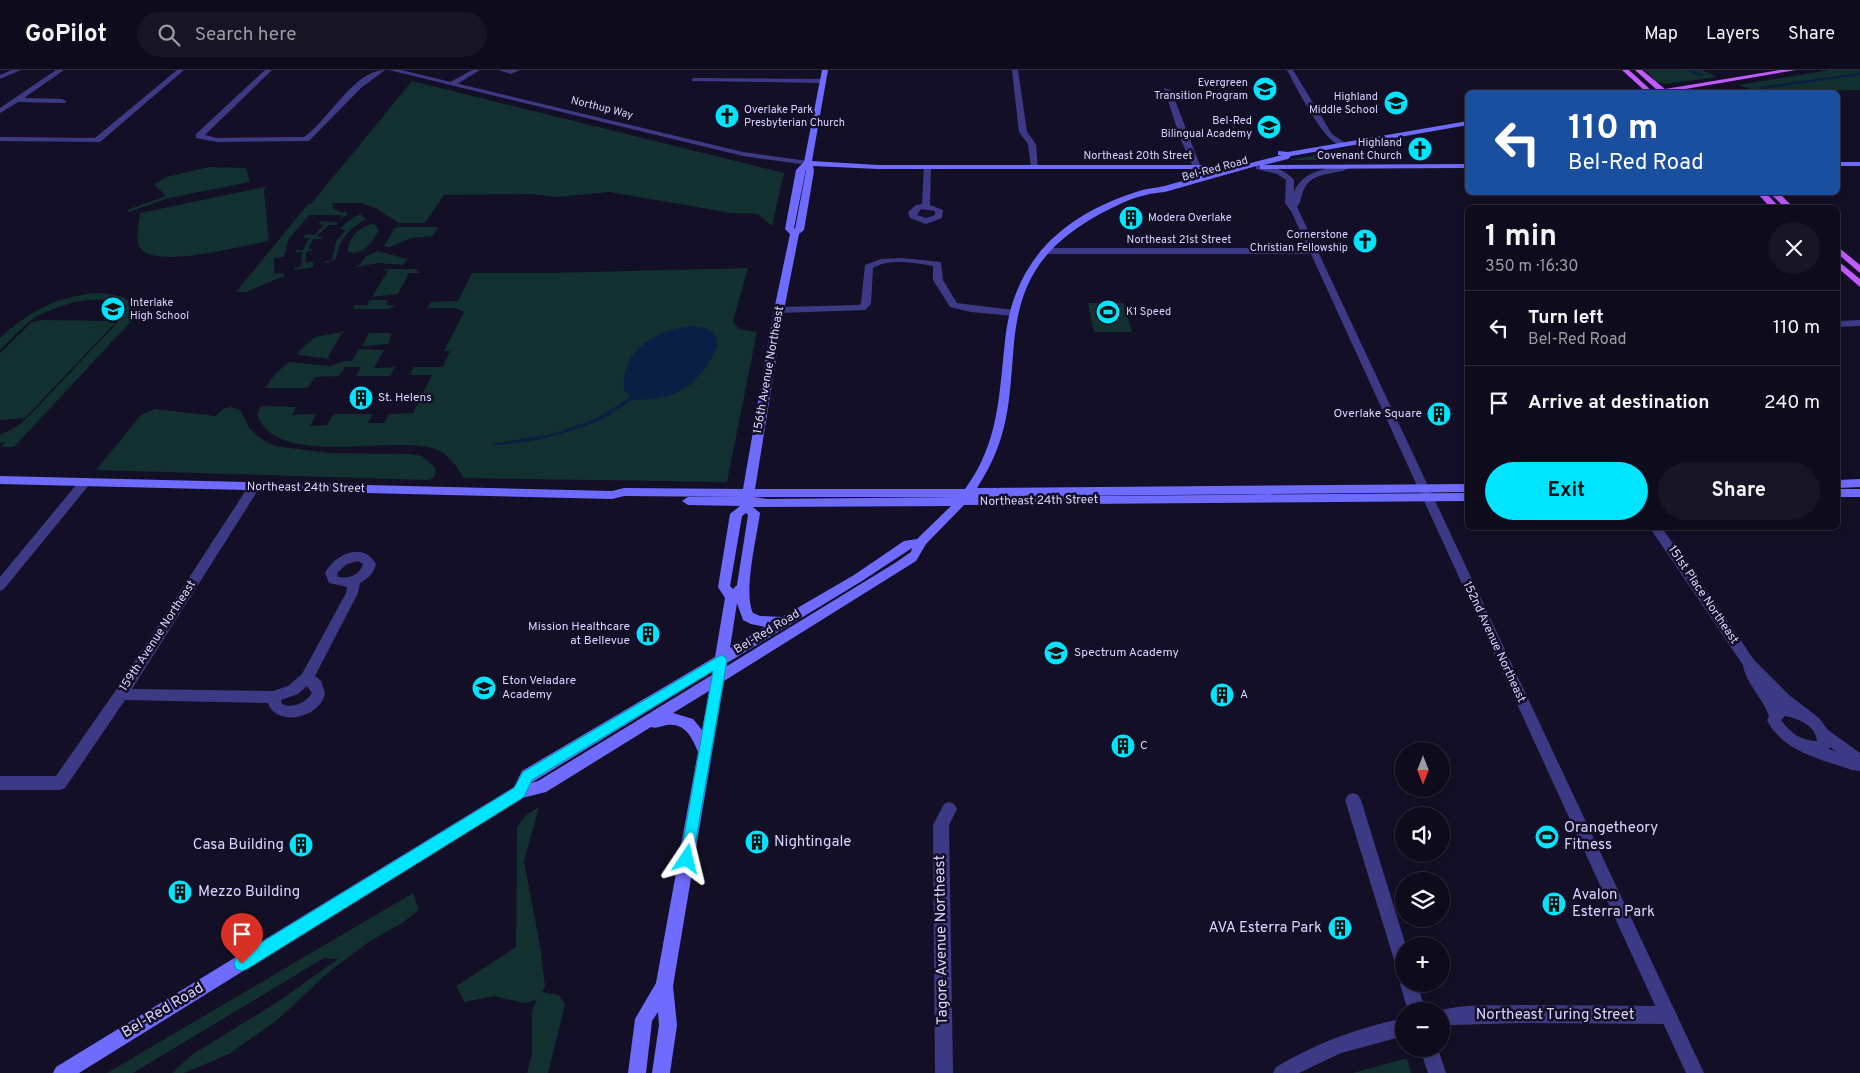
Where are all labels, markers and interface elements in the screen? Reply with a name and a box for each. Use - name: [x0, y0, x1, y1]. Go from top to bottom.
- search box: [137, 12, 487, 57]
- text: GoPilot: [25, 20, 107, 50]
- icon: search: [155, 21, 183, 49]
- text: Search here: [195, 23, 296, 47]
- text: Map: [1644, 23, 1678, 46]
- text: Layers: [1706, 23, 1760, 46]
- text: Share: [1788, 23, 1835, 46]
- place label: Evergreen Transition Program: [1154, 76, 1248, 103]
- school or university icon: Evergreen Transition Program: [1252, 76, 1278, 102]
- place label: Highland Middle School: [1309, 90, 1378, 117]
- school or university icon: Highland Middle School: [1383, 90, 1409, 116]
- street label: Northup Way: [569, 93, 635, 123]
- church icon: Overlake Park Presbyterian Church: [714, 103, 740, 129]
- place label: Overlake Park Presbyterian Church: [744, 103, 845, 130]
- text: 110 m: [1568, 107, 1658, 151]
- icon: left: [1485, 110, 1550, 175]
- place label: Bel-Red Bilingual Academy: [1161, 114, 1252, 141]
- school or university icon: Bel-Red Bilingual Academy: [1256, 114, 1282, 140]
- place label: Highland Covenant Church: [1317, 136, 1402, 163]
- church icon: Highland Covenant Church: [1407, 136, 1433, 162]
- street label: Northeast 20th Street: [1084, 149, 1192, 163]
- text: Bel-Red Road: [1568, 150, 1704, 177]
- street label: Bel-Red Road: [1180, 153, 1250, 185]
- building icon: Modera Overlake: [1118, 205, 1144, 231]
- place label: Modera Overlake: [1148, 211, 1232, 225]
- text: 1 min: [1485, 219, 1557, 256]
- button: close: [1768, 222, 1820, 274]
- place label: Cornerstone Christian Fellowship: [1250, 228, 1348, 255]
- church icon: Cornerstone Christian Fellowship: [1352, 228, 1378, 254]
- street label: Northeast 21st Street: [1127, 233, 1231, 247]
- text: 350 m · 16:30: [1485, 257, 1579, 277]
- school or university icon: Interlake High School: [100, 296, 126, 322]
- place label: Interlake High School: [130, 296, 189, 323]
- sports icon: K1 Speed: [1095, 299, 1121, 325]
- street label: 156th Avenue Northeast: [750, 305, 788, 435]
- place label: K1 Speed: [1126, 305, 1171, 319]
- text: Turn left: [1528, 306, 1604, 330]
- icon: left: [1485, 314, 1513, 342]
- text: 110 m: [1773, 316, 1820, 340]
- text: Bel-Red Road: [1528, 330, 1627, 350]
- building icon: St. Helens: [348, 385, 374, 411]
- icon: arrive: [1485, 389, 1513, 417]
- place label: St. Helens: [378, 390, 432, 406]
- text: Arrive at destination: [1528, 391, 1709, 415]
- text: 240 m: [1764, 391, 1820, 415]
- building icon: Overlake Square: [1426, 401, 1452, 427]
- place label: Overlake Square: [1333, 406, 1422, 422]
- button: Exit: [1485, 462, 1648, 520]
- button: Share: [1658, 462, 1820, 520]
- street label: Northeast 24th Street: [247, 479, 365, 497]
- street label: Northeast 24th Street: [980, 492, 1098, 510]
- street label: 151st Place Northeast: [1664, 543, 1742, 647]
- street label: 159th Avenue Northeast: [116, 577, 200, 695]
- street label: 152nd Avenue Northeast: [1459, 579, 1529, 705]
- street label: Bel-Red Road: [731, 606, 803, 658]
- place label: Mission Healthcare at Bellevue: [528, 619, 630, 649]
- building icon: Mission Healthcare at Bellevue: [635, 621, 661, 647]
- school or university icon: Spectrum Academy: [1043, 640, 1069, 666]
- place label: Spectrum Academy: [1074, 645, 1179, 661]
- place label: Eton Veladare Academy: [502, 673, 576, 703]
- school or university icon: Eton Veladare Academy: [471, 675, 497, 701]
- building icon: A: [1209, 682, 1235, 708]
- place label: A: [1240, 687, 1248, 703]
- building icon: C: [1110, 733, 1136, 759]
- place label: C: [1140, 738, 1148, 754]
- north arrow: [1395, 742, 1450, 798]
- map controls: [1395, 742, 1450, 1057]
- button: sound: [1395, 807, 1450, 862]
- place label: Orangetheory Fitness: [1564, 819, 1658, 855]
- sports icon: Orangetheory Fitness: [1534, 824, 1560, 850]
- building icon: Nightingale: [744, 829, 770, 855]
- building icon: Casa Building: [288, 832, 314, 858]
- position arrow: [660, 832, 712, 884]
- place label: Nightingale: [774, 833, 851, 852]
- place label: Casa Building: [193, 836, 284, 855]
- street label: Tagore Avenue Northeast: [931, 855, 953, 1025]
- button: layers: [1395, 872, 1450, 927]
- building icon: Mezzo Building: [167, 879, 193, 905]
- place label: Mezzo Building: [198, 883, 300, 902]
- place label: Avalon Esterra Park: [1572, 886, 1655, 922]
- building icon: Avalon Esterra Park: [1541, 891, 1567, 917]
- pin: [221, 913, 263, 964]
- building icon: AVA Esterra Park: [1327, 915, 1353, 941]
- place label: AVA Esterra Park: [1209, 919, 1322, 938]
- icon: arrive: [228, 920, 256, 948]
- button: +: [1395, 937, 1450, 992]
- street label: Bel-Red Road: [118, 979, 208, 1043]
- button: −: [1395, 1002, 1450, 1057]
- street label: Northeast Turing Street: [1476, 1006, 1634, 1025]

